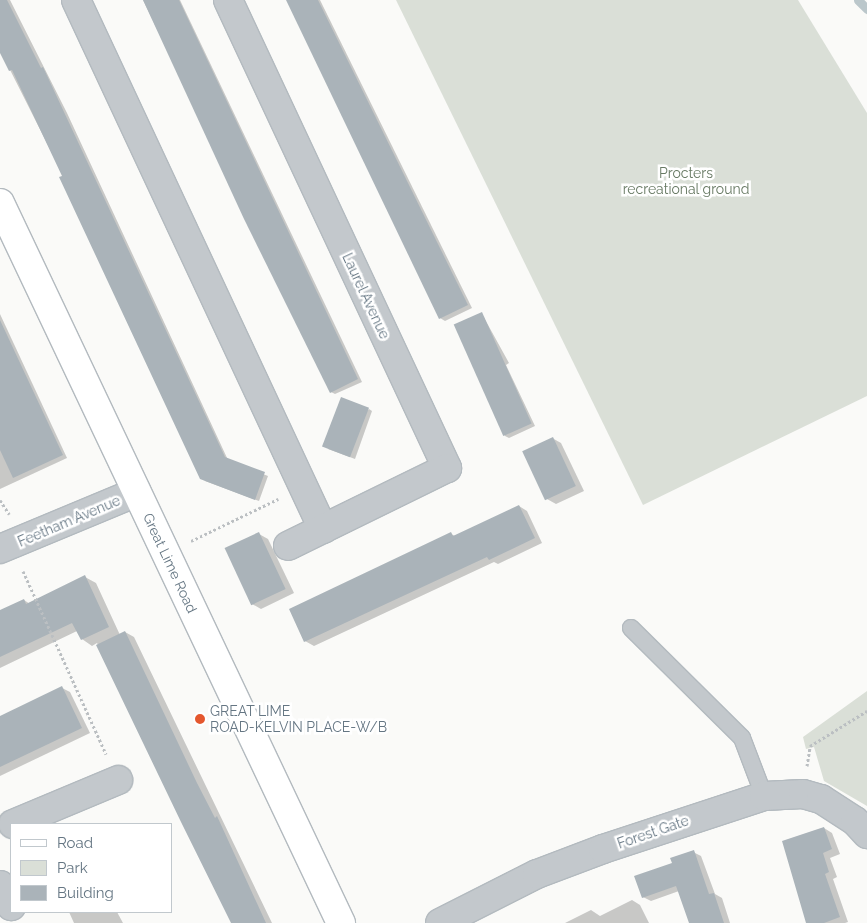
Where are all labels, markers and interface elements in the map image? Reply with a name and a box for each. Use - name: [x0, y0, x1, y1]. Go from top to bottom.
- park label: Procters recreational ground: [622, 165, 750, 198]
- street label: Laurel Avenue: [339, 250, 393, 342]
- street label: Feetham Avenue: [15, 492, 123, 550]
- street label: Great Lime Road: [140, 510, 200, 616]
- place label: GREAT LIME ROAD-KELVIN PLACE-W/B: [210, 703, 387, 736]
- marker: GREAT LIME ROAD-KELVIN PLACE-W/B: [194, 713, 206, 725]
- street label: Forest Gate: [615, 812, 691, 852]
- legend: [10, 823, 172, 913]
- text: Road: [57, 834, 93, 852]
- text: Park: [57, 859, 88, 877]
- text: Building: [57, 884, 114, 902]

